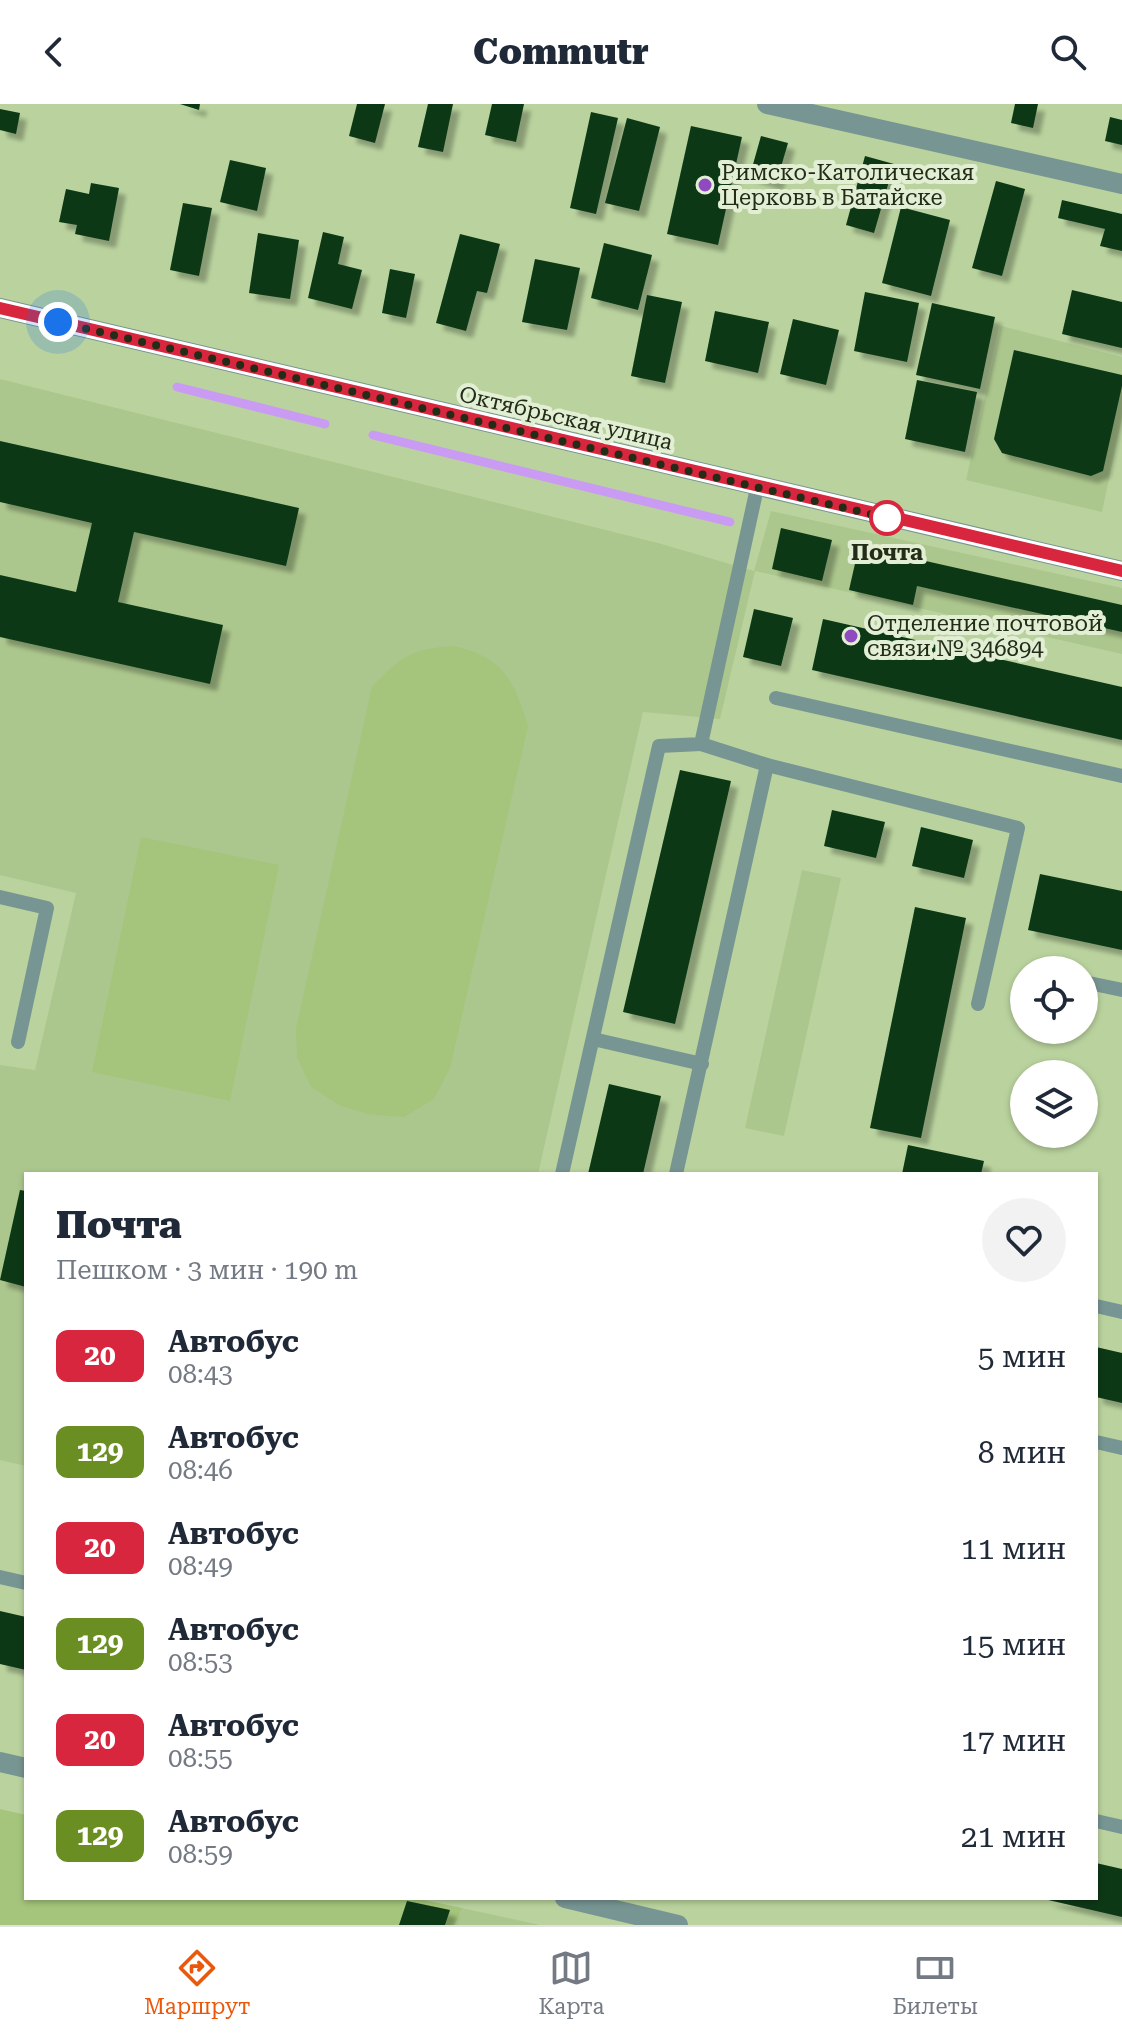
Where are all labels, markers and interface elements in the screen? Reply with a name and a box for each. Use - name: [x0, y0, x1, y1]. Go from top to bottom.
- icon: back: [32, 30, 76, 74]
- icon: search: [1046, 30, 1090, 74]
- text: Commutr: [473, 31, 649, 73]
- place label: Римско-Католическая Церковь в Батайске: [721, 160, 974, 210]
- marker: Римско-Католическая Церковь в Батайске: [696, 176, 714, 194]
- your location: [38, 302, 78, 342]
- street label: Октябрьская улица: [457, 381, 675, 455]
- marker: Почта: [870, 501, 904, 535]
- place label: Почта: [851, 540, 923, 565]
- place label: Отделение почтовой связи № 346894: [867, 611, 1103, 661]
- marker: Отделение почтовой связи № 346894: [842, 627, 860, 645]
- map controls: [1010, 956, 1098, 1148]
- button: locate: [1010, 956, 1098, 1044]
- button: layers: [1010, 1060, 1098, 1148]
- button: heart: [982, 1198, 1066, 1282]
- text: Почта: [56, 1203, 182, 1247]
- text: Пешком · 3 мин · 190 m: [56, 1255, 358, 1285]
- text: Автобус: [168, 1324, 299, 1359]
- text: 20: [84, 1339, 116, 1372]
- text: 5 мин: [978, 1339, 1066, 1374]
- text: 08:43: [168, 1359, 233, 1389]
- text: Автобус: [168, 1420, 299, 1455]
- text: 129: [76, 1435, 124, 1468]
- text: 8 мин: [978, 1435, 1066, 1470]
- text: 08:46: [168, 1455, 233, 1485]
- text: Автобус: [168, 1516, 299, 1551]
- text: 20: [84, 1531, 116, 1564]
- text: 11 мин: [961, 1531, 1066, 1566]
- text: 08:49: [168, 1551, 233, 1581]
- text: Автобус: [168, 1612, 299, 1647]
- text: 129: [76, 1627, 124, 1660]
- text: 15 мин: [961, 1627, 1066, 1662]
- text: 08:53: [168, 1647, 233, 1677]
- text: Автобус: [168, 1708, 299, 1743]
- text: 20: [84, 1723, 116, 1756]
- text: 17 мин: [961, 1723, 1066, 1758]
- text: 08:55: [168, 1743, 233, 1773]
- text: Автобус: [168, 1804, 299, 1839]
- text: 129: [76, 1819, 124, 1852]
- text: 21 мин: [961, 1819, 1066, 1854]
- text: 08:59: [168, 1839, 233, 1869]
- tab: Маршрут: [144, 1946, 251, 2019]
- tab: Карта: [539, 1946, 604, 2019]
- tab: Билеты: [892, 1946, 978, 2019]

